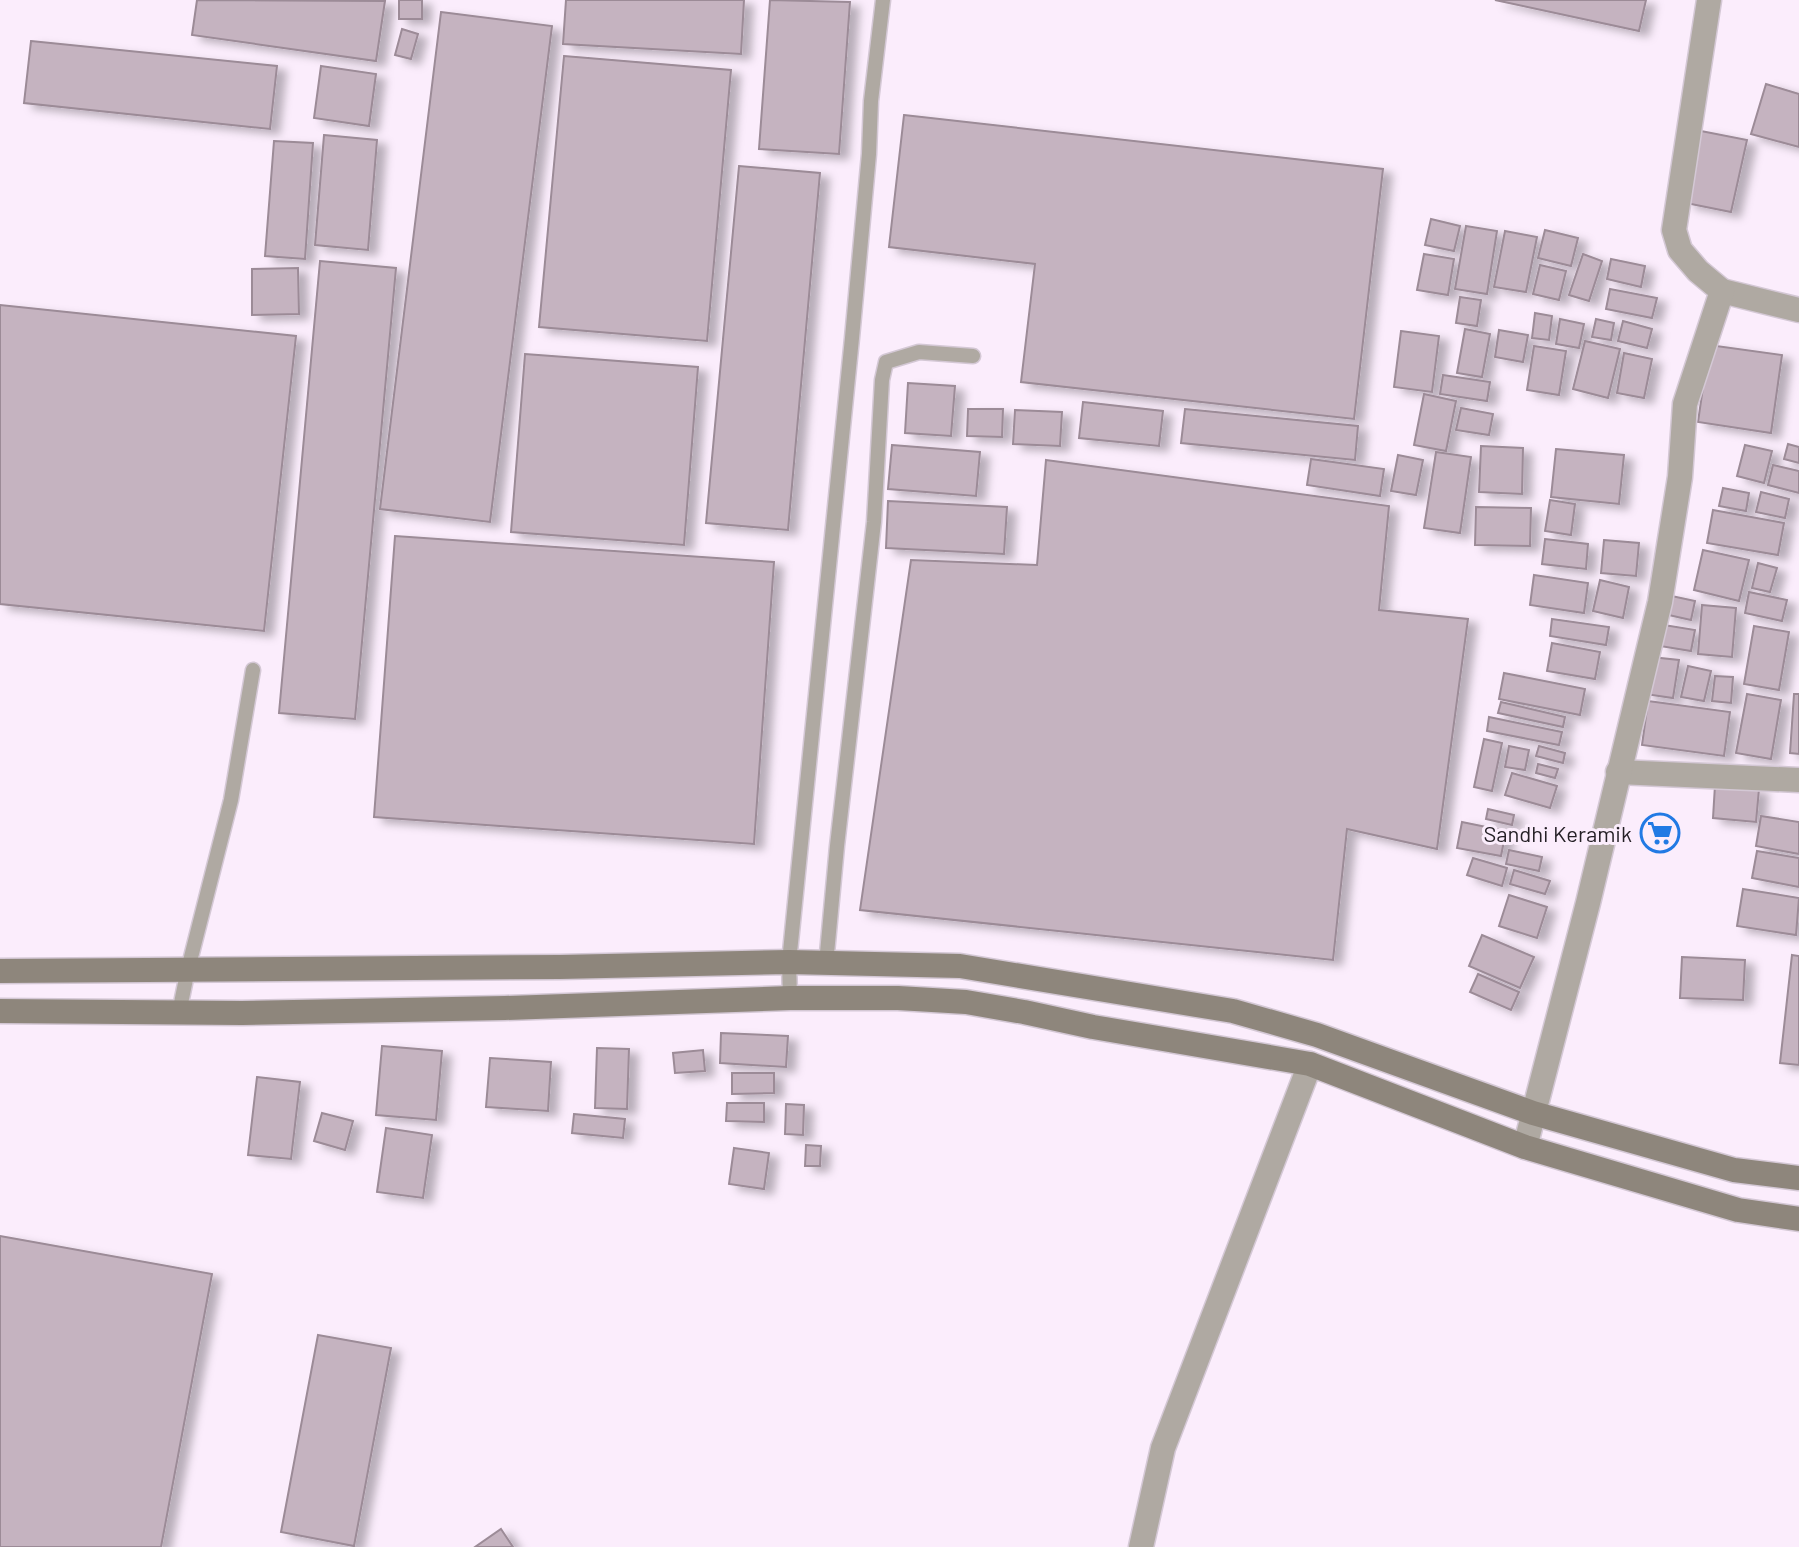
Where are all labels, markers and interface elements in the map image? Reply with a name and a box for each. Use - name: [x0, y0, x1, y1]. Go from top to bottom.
- supermarket icon: Sandhi Keramik: [1639, 812, 1681, 854]
- place label: Sandhi Keramik: [1483, 820, 1632, 846]

